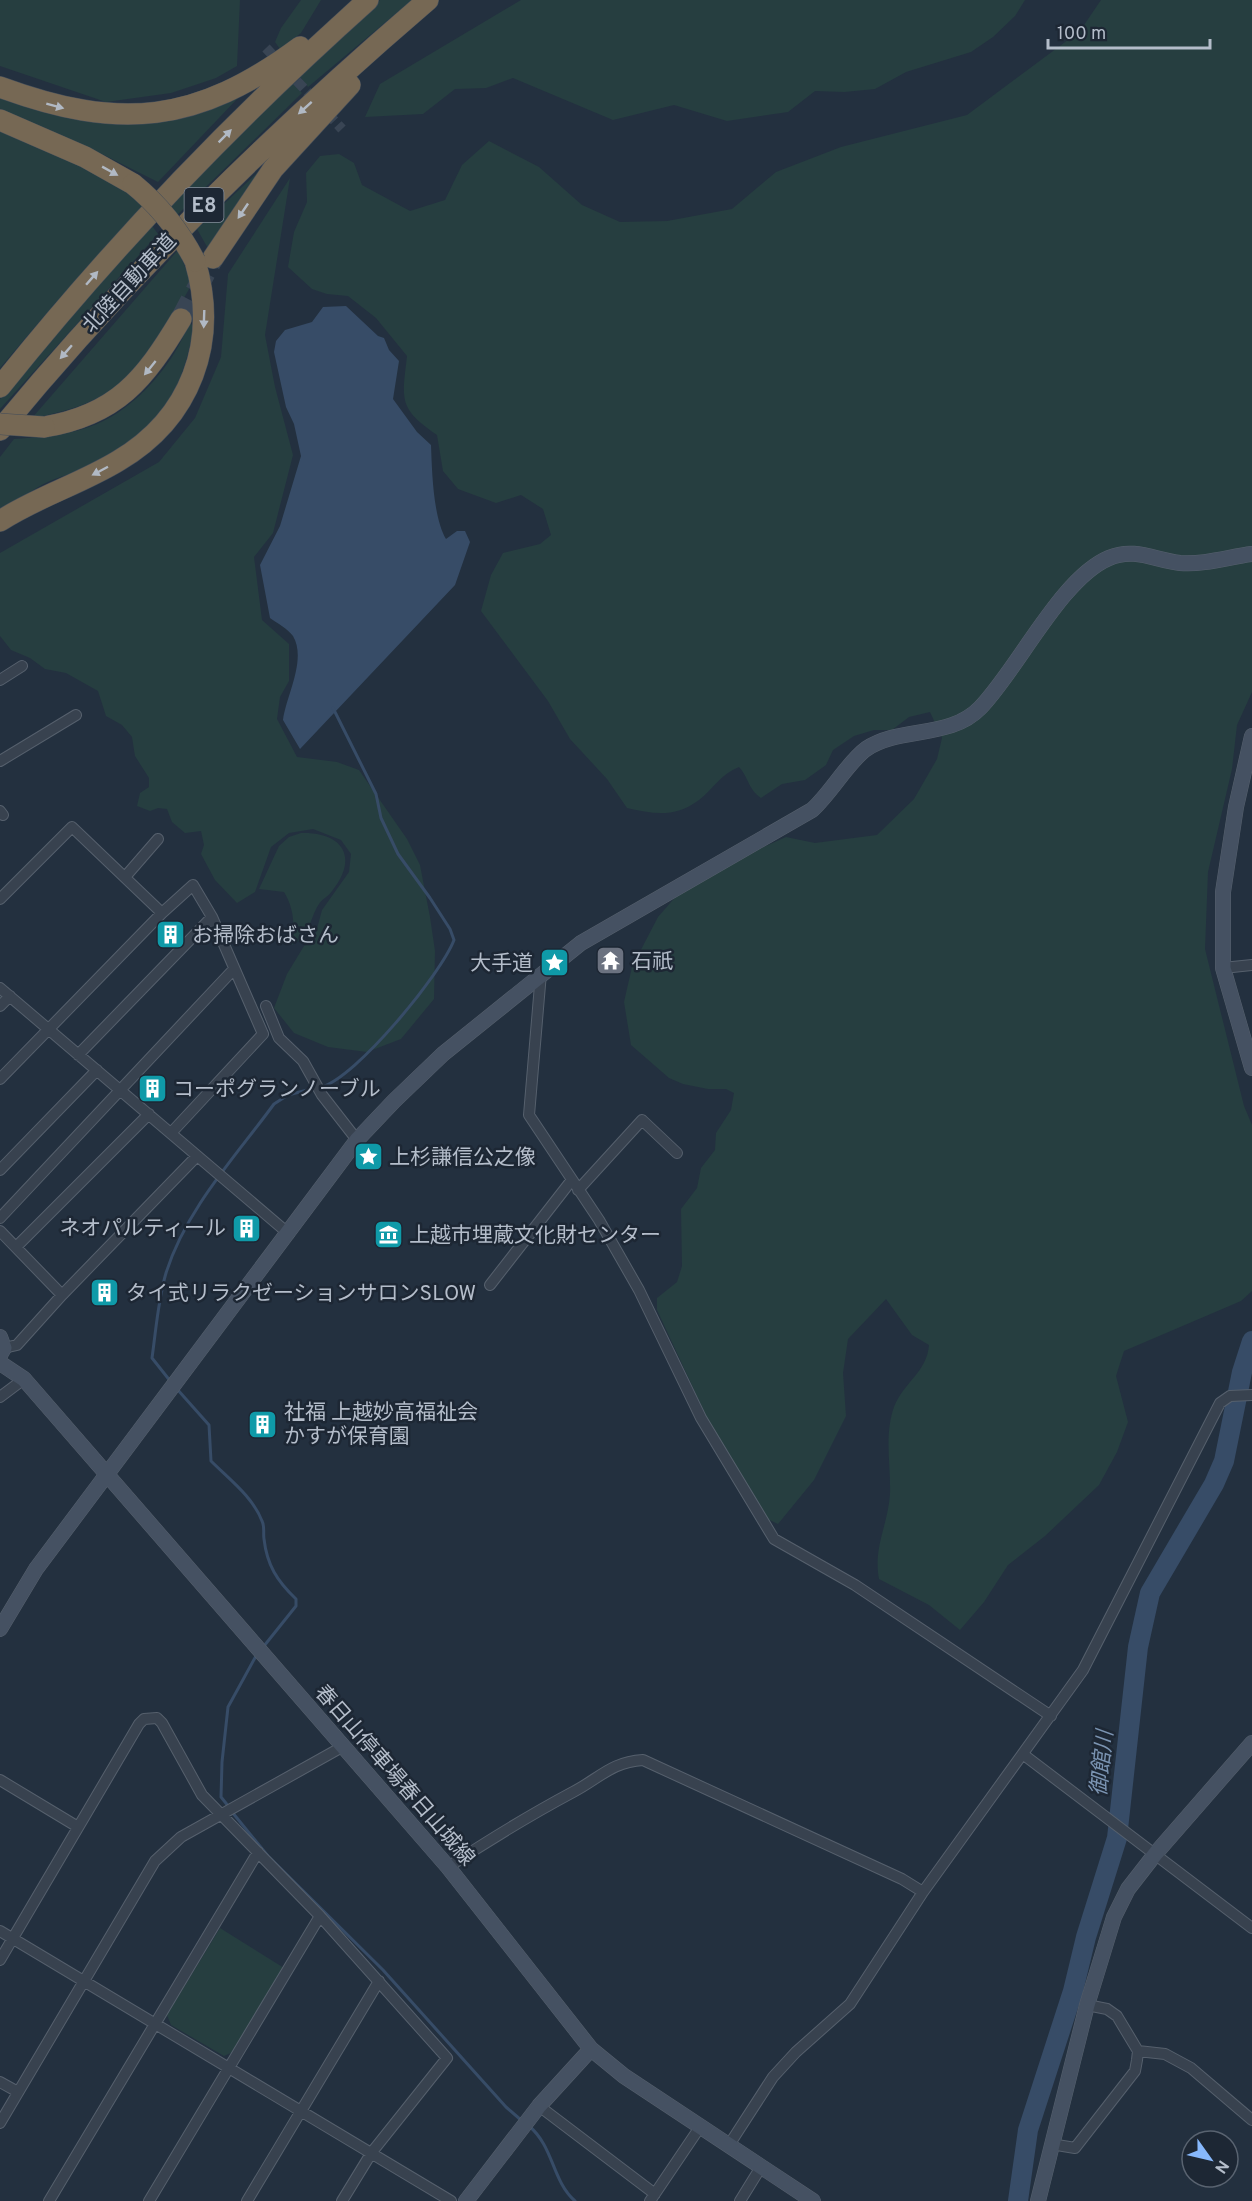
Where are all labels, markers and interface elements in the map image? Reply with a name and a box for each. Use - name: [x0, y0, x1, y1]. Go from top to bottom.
- scale bar: [1048, 12, 1210, 50]
- text: 100 m: [1057, 23, 1106, 46]
- one-way arrow: [298, 101, 313, 114]
- one-way arrow: [46, 102, 64, 111]
- one-way arrow: [218, 129, 232, 143]
- one-way arrow: [102, 166, 119, 176]
- road number: E8: [184, 188, 224, 222]
- one-way arrow: [237, 203, 248, 220]
- street label: 北陸自動車道: [77, 229, 183, 339]
- one-way arrow: [85, 271, 98, 286]
- one-way arrow: [199, 309, 209, 328]
- one-way arrow: [60, 344, 73, 359]
- one-way arrow: [143, 360, 156, 376]
- one-way arrow: [92, 466, 109, 476]
- building icon: お掃除おばさん: [155, 919, 187, 951]
- place label: お掃除おばさん: [192, 923, 339, 950]
- temple icon: 石祇: [594, 945, 626, 977]
- place icon: 大手道: [538, 947, 570, 979]
- place label: 石祇: [631, 949, 673, 976]
- place label: 大手道: [470, 951, 533, 978]
- building icon: コーポグランノーブル: [136, 1073, 168, 1105]
- place label: コーポグランノーブル: [173, 1077, 381, 1104]
- place icon: 上杉謙信公之像: [352, 1141, 384, 1173]
- place label: 上杉謙信公之像: [389, 1145, 536, 1172]
- building icon: ネオパルティール: [231, 1212, 263, 1244]
- place label: ネオパルティール: [59, 1216, 226, 1243]
- museum icon: 上越市埋蔵文化財センター: [372, 1219, 404, 1251]
- place label: 上越市埋蔵文化財センター: [409, 1223, 661, 1250]
- building icon: タイ式リラクゼーションサロンSLOW: [89, 1277, 121, 1309]
- place label: タイ式リラクゼーションサロンSLOW: [126, 1281, 476, 1308]
- place label: 社福 上越妙高福祉会 かすが保育園: [284, 1400, 478, 1451]
- building icon: 社福 上越妙高福祉会 かすが保育園: [247, 1408, 279, 1440]
- street label: 春日山停車場春日山城線: [308, 1680, 480, 1872]
- water label: 御館川: [1087, 1727, 1121, 1797]
- north arrow: [1180, 2129, 1240, 2189]
- text: N: [1209, 2156, 1232, 2177]

